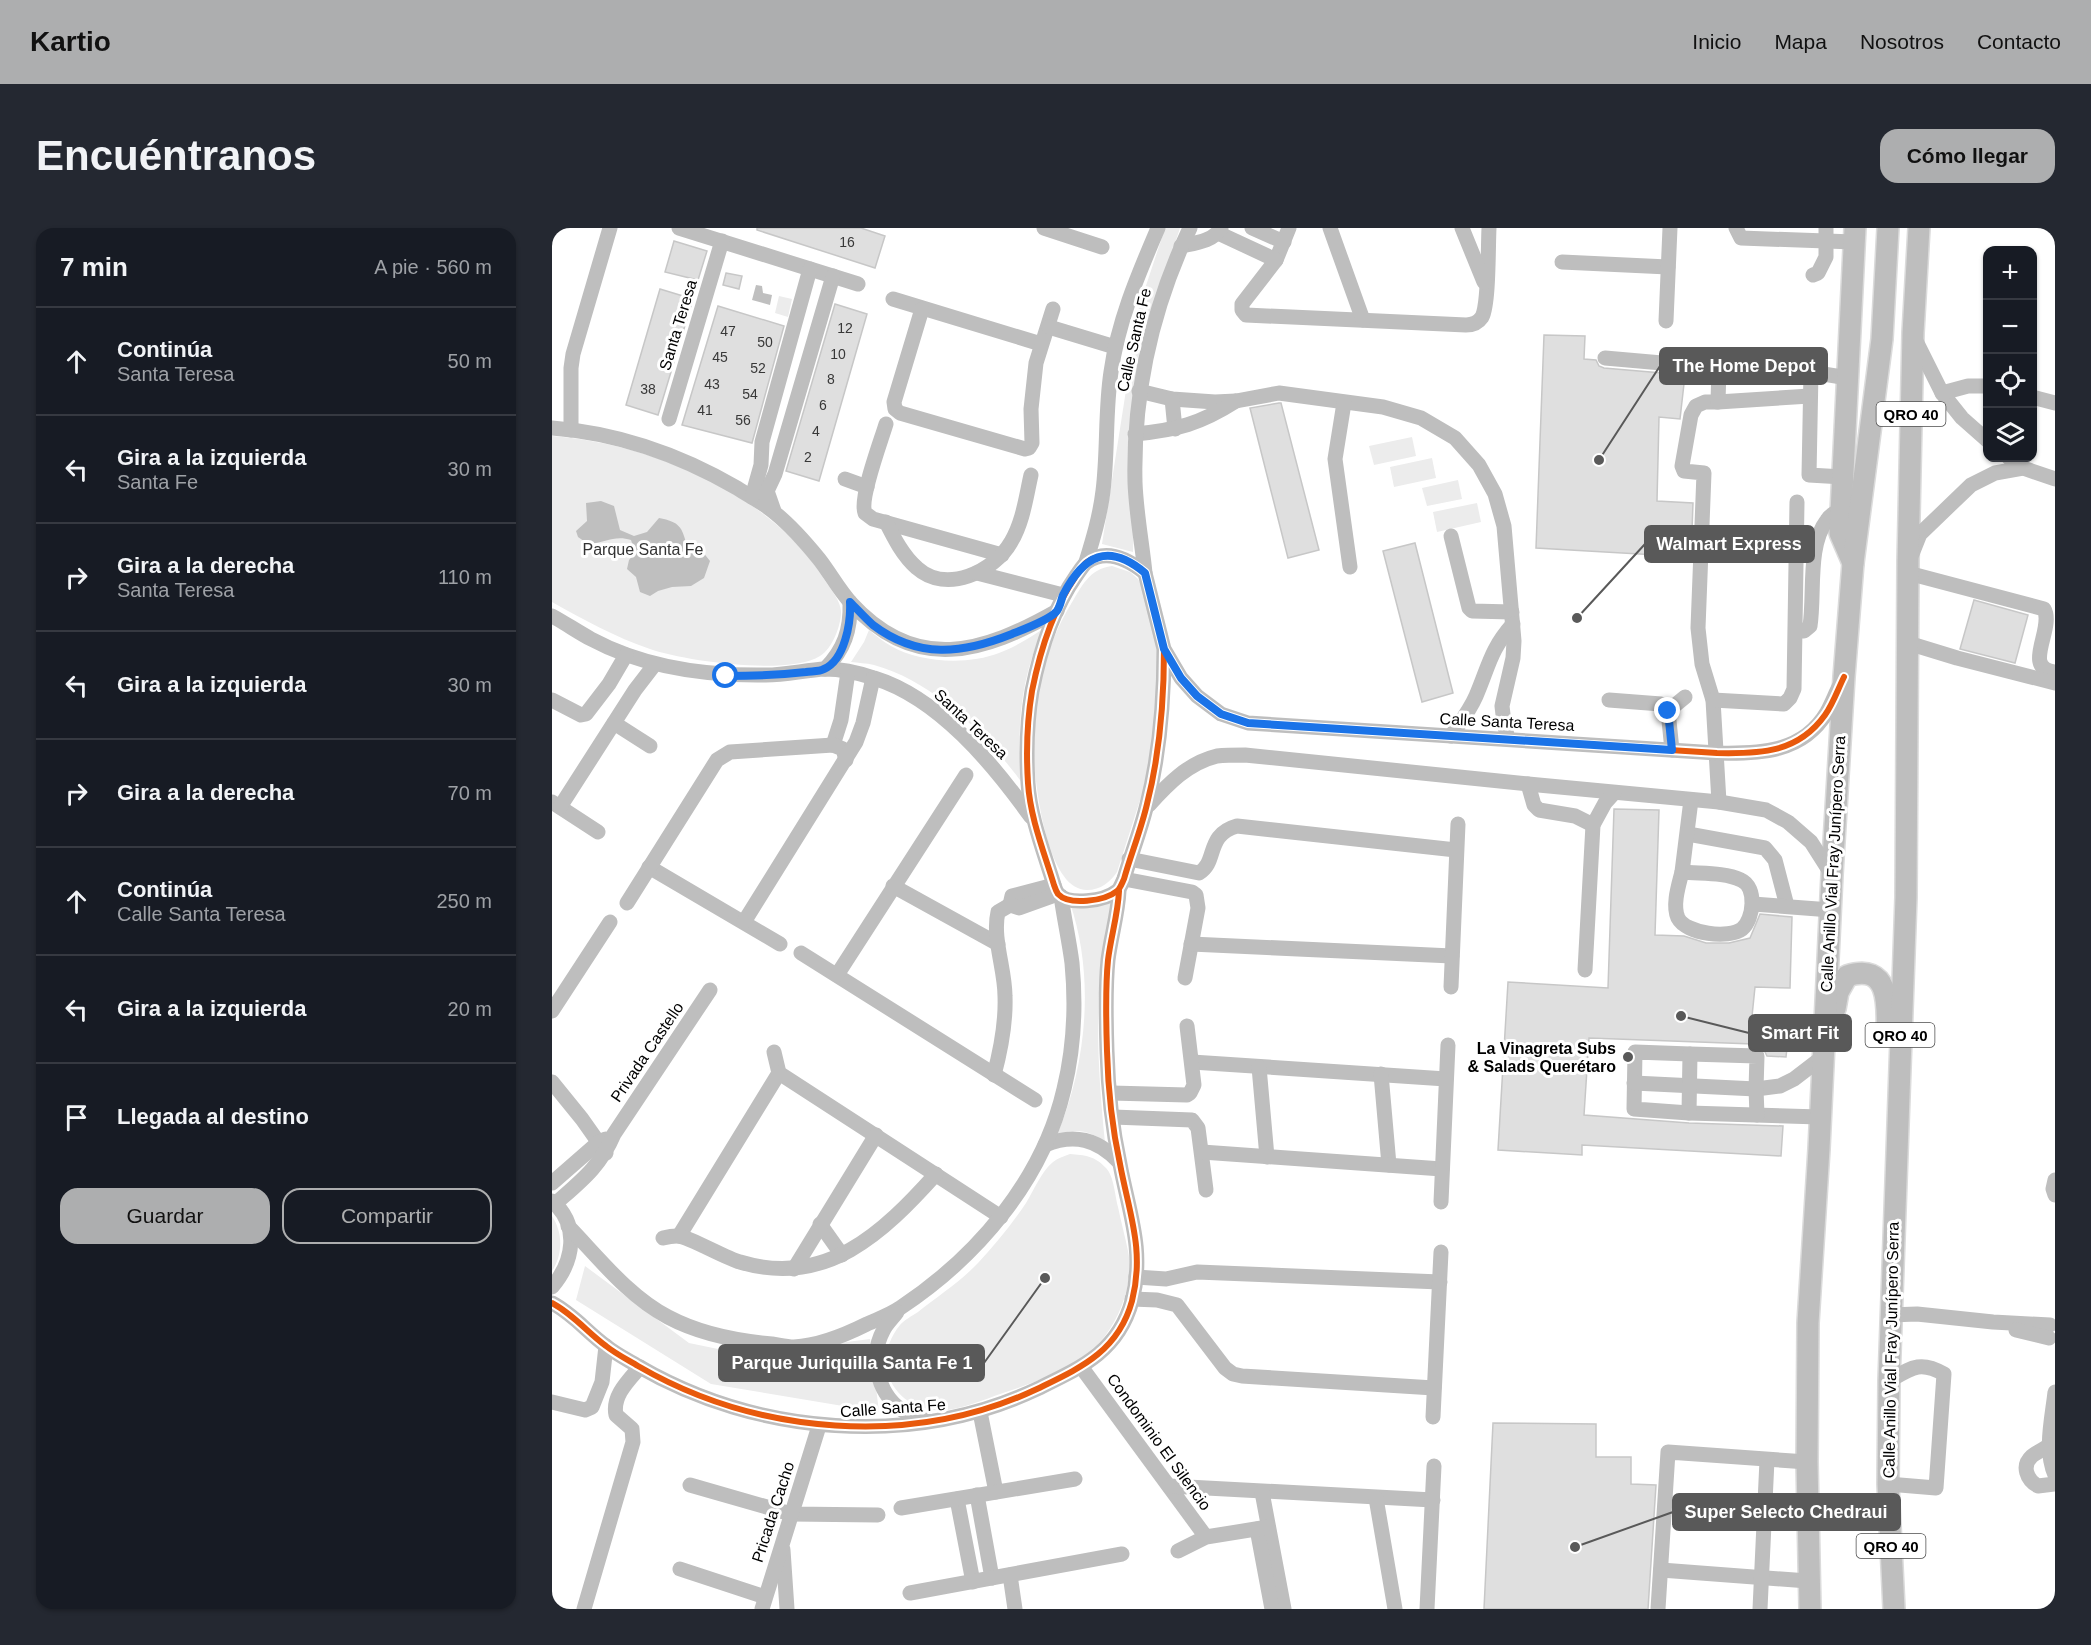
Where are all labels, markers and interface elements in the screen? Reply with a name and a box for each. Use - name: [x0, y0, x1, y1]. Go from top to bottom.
- text: Kartio: [30, 26, 111, 57]
- text: Inicio: [1692, 30, 1741, 53]
- text: Mapa: [1774, 30, 1827, 53]
- text: Nosotros: [1860, 30, 1944, 53]
- text: Contacto: [1977, 30, 2061, 53]
- button: Cómo llegar: [1880, 129, 2055, 183]
- text: Encuéntranos: [36, 132, 316, 179]
- house number: 16: [839, 234, 855, 250]
- map controls: [1983, 246, 2037, 462]
- button: +: [1983, 246, 2037, 300]
- text: 7 min: [60, 252, 128, 282]
- text: A pie · 560 m: [374, 256, 492, 278]
- street label: Santa Teresa: [656, 277, 700, 372]
- street label: Calle Santa Fe: [1114, 286, 1154, 393]
- button: −: [1983, 300, 2037, 354]
- house number: 12: [837, 320, 853, 336]
- house number: 47: [720, 323, 736, 339]
- house number: 50: [757, 334, 773, 350]
- text: Continúa: [117, 337, 212, 362]
- icon: ahead: [60, 345, 93, 378]
- house number: 10: [830, 346, 846, 362]
- callout: The Home Depot: [1660, 348, 1827, 384]
- house number: 45: [712, 349, 728, 365]
- text: 50 m: [448, 350, 492, 372]
- button: locate: [1983, 354, 2037, 408]
- text: The Home Depot: [1672, 356, 1816, 376]
- house number: 52: [750, 360, 766, 376]
- text: Santa Teresa: [117, 363, 235, 385]
- house number: 8: [827, 371, 835, 387]
- house number: 43: [704, 376, 720, 392]
- house number: 38: [640, 381, 656, 397]
- house number: 54: [742, 386, 758, 402]
- house number: 6: [819, 397, 827, 413]
- house number: 41: [697, 402, 713, 418]
- road number: QRO 40: [1876, 402, 1946, 426]
- button: layers: [1983, 408, 2037, 462]
- house number: 56: [735, 412, 751, 428]
- house number: 4: [812, 423, 820, 439]
- text: Gira a la izquierda: [117, 445, 307, 470]
- house number: 2: [804, 449, 812, 465]
- icon: left: [60, 453, 93, 486]
- text: 30 m: [448, 458, 492, 480]
- text: Santa Fe: [117, 471, 198, 493]
- callout: Walmart Express: [1645, 526, 1814, 562]
- text: Walmart Express: [1656, 534, 1802, 554]
- park label: Parque Santa Fe: [583, 541, 704, 558]
- text: Gira a la derecha: [117, 553, 294, 578]
- icon: right: [60, 561, 93, 594]
- text: 110 m: [438, 566, 492, 588]
- text: Santa Teresa: [117, 579, 235, 601]
- route start: [712, 662, 738, 688]
- icon: left: [60, 669, 93, 702]
- text: Gira a la izquierda: [117, 672, 307, 697]
- text: 30 m: [448, 674, 492, 696]
- street label: Santa Teresa: [931, 686, 1011, 762]
- route end: [1654, 697, 1680, 723]
- street label: Calle Santa Teresa: [1439, 710, 1575, 734]
- street label: Calle Anillo Vial Fray Junípero Serra: [1818, 735, 1848, 993]
- icon: right: [60, 777, 93, 810]
- text: Gira a la derecha: [117, 780, 294, 805]
- text: 70 m: [448, 782, 492, 804]
- text: Continúa: [117, 877, 212, 902]
- icon: ahead: [60, 885, 93, 918]
- text: 250 m: [436, 890, 492, 912]
- text: Calle Santa Teresa: [117, 903, 286, 925]
- icon: left: [60, 993, 93, 1026]
- text: Gira a la izquierda: [117, 996, 307, 1021]
- text: 20 m: [448, 998, 492, 1020]
- street label: Privada Castello: [607, 999, 687, 1105]
- callout: Smart Fit: [1749, 1015, 1851, 1051]
- text: Smart Fit: [1761, 1023, 1839, 1043]
- road number: QRO 40: [1866, 1023, 1934, 1047]
- place label: La Vinagreta Subs & Salads Querétaro: [1468, 1040, 1616, 1075]
- marker: La Vinagreta Subs & Salads Querétaro: [1621, 1050, 1635, 1064]
- icon: arrive: [60, 1101, 93, 1134]
- text: Llegada al destino: [117, 1104, 309, 1129]
- button: Guardar: [60, 1188, 270, 1244]
- button: Compartir: [282, 1188, 492, 1244]
- street label: Calle Anillo Vial Fray Junípero Serra: [1880, 1221, 1902, 1478]
- callout: Parque Juriquilla Santa Fe 1: [719, 1345, 984, 1381]
- text: Parque Juriquilla Santa Fe 1: [731, 1353, 973, 1373]
- street label: Condominio El Silencio: [1104, 1370, 1214, 1514]
- street label: Calle Santa Fe: [840, 1396, 946, 1420]
- street label: Pricada Cacho: [749, 1459, 797, 1565]
- callout: Super Selecto Chedraui: [1673, 1494, 1900, 1530]
- text: Super Selecto Chedraui: [1684, 1502, 1888, 1522]
- road number: QRO 40: [1856, 1534, 1926, 1558]

